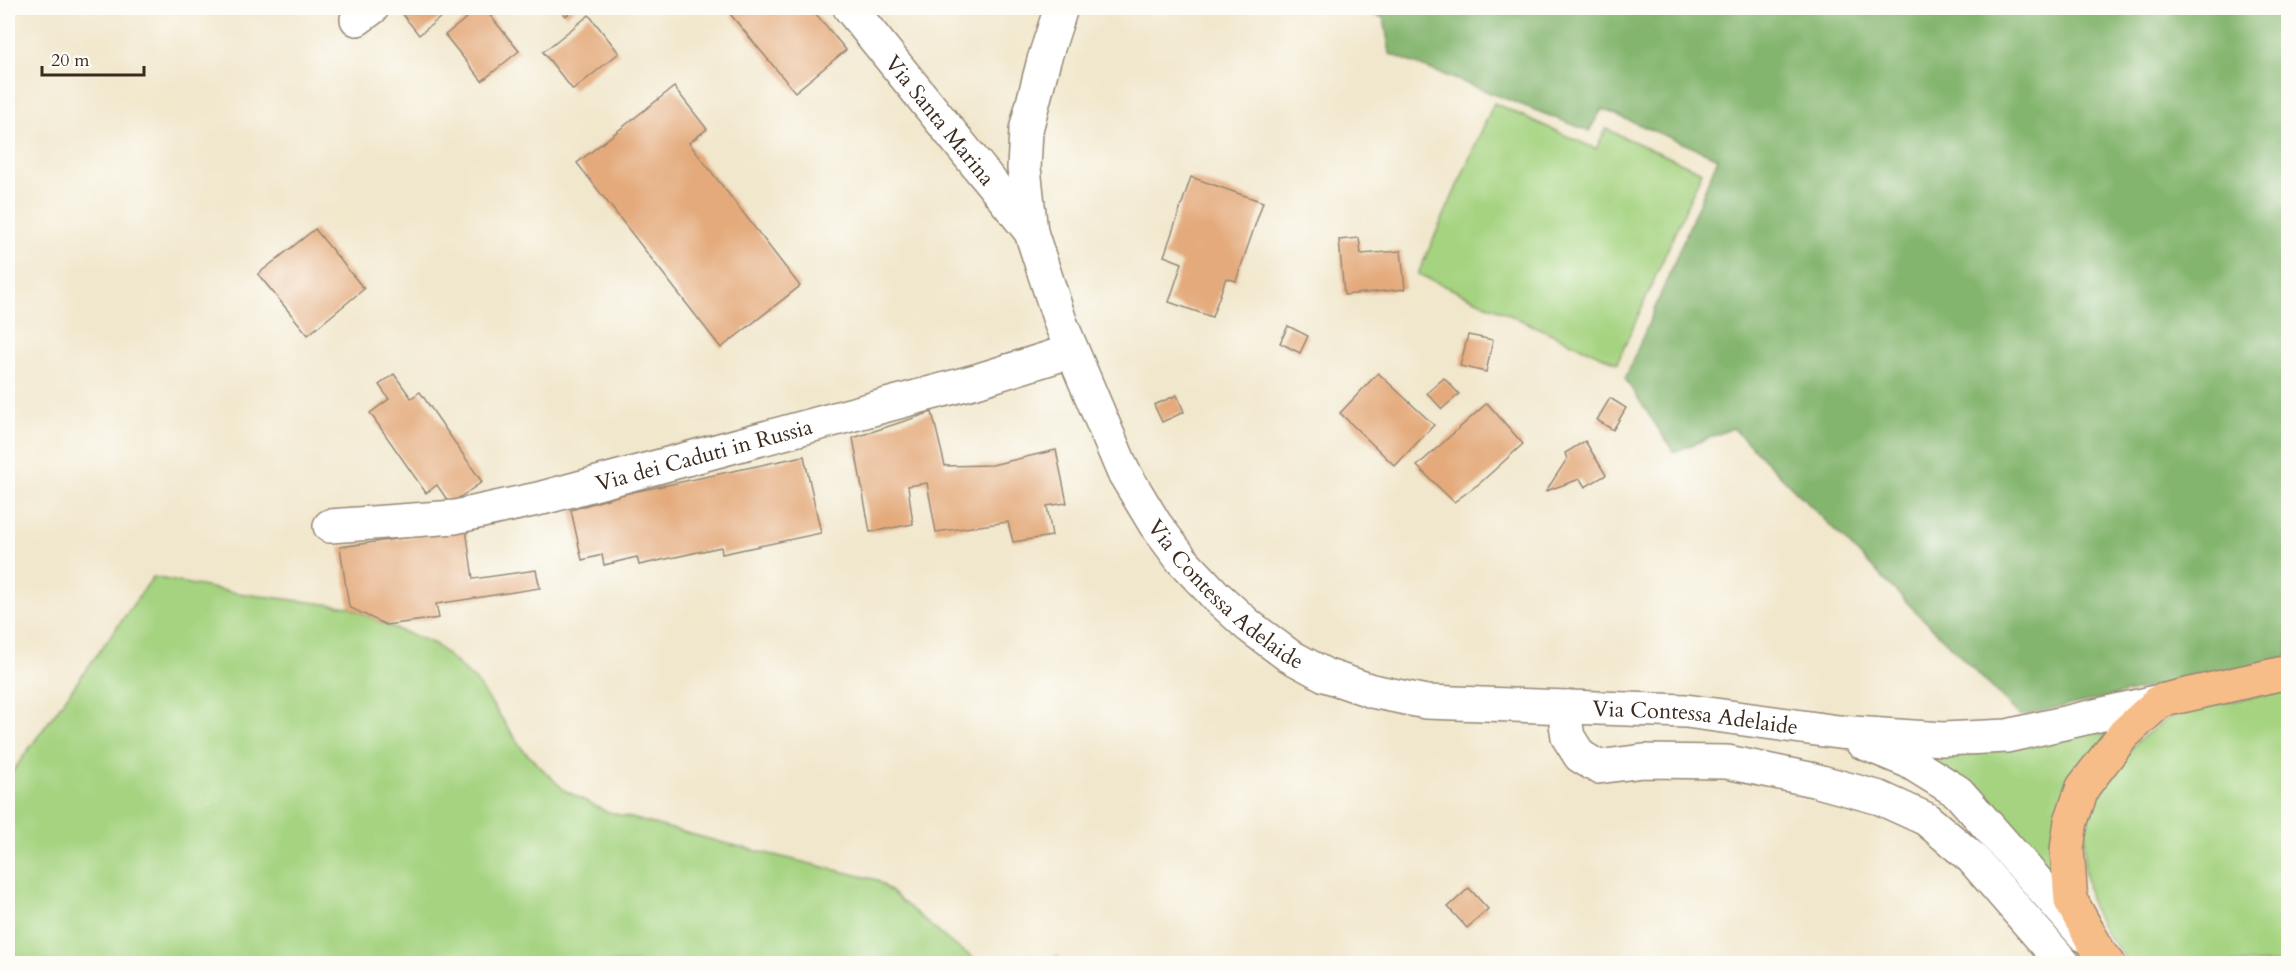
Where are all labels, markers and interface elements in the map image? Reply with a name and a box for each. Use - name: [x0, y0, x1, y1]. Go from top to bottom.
- scale bar: [42, 39, 144, 77]
- text: 20 m: [51, 48, 90, 73]
- street label: Via Santa Marina: [878, 49, 1002, 193]
- street label: Via dei Caduti in Russia: [592, 412, 816, 499]
- street label: Via Contessa Adelaide: [1140, 513, 1309, 677]
- street label: Via Contessa Adelaide: [1592, 694, 1800, 742]

